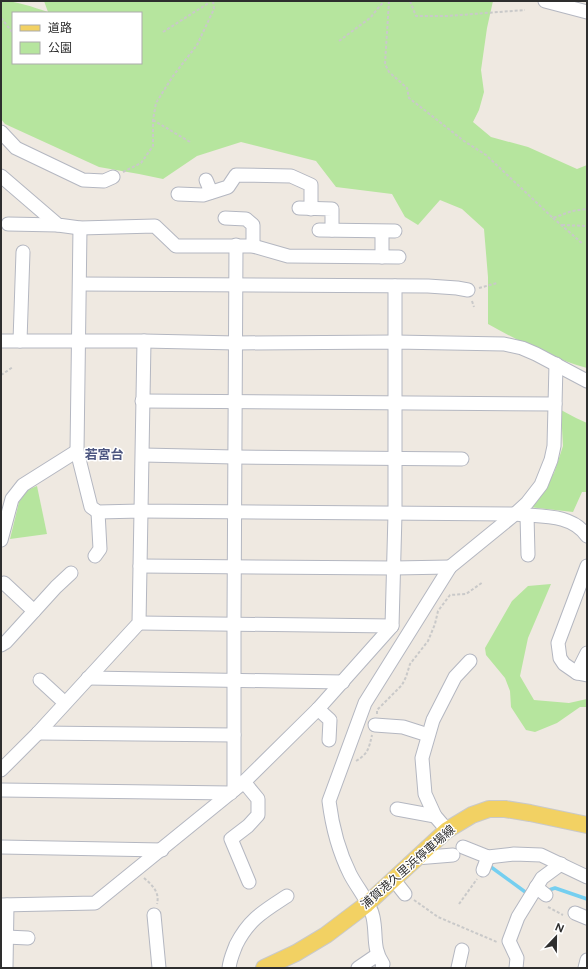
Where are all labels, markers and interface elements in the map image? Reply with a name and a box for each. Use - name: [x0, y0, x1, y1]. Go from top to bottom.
- legend: [12, 12, 142, 64]
- text: 道路: [48, 21, 72, 35]
- text: 公園: [48, 41, 72, 55]
- district label: 若宮台: [84, 447, 124, 462]
- street label: 浦賀港久里浜停車場線: [358, 822, 458, 912]
- north arrow: [536, 917, 576, 957]
- text: N: [553, 921, 566, 936]

